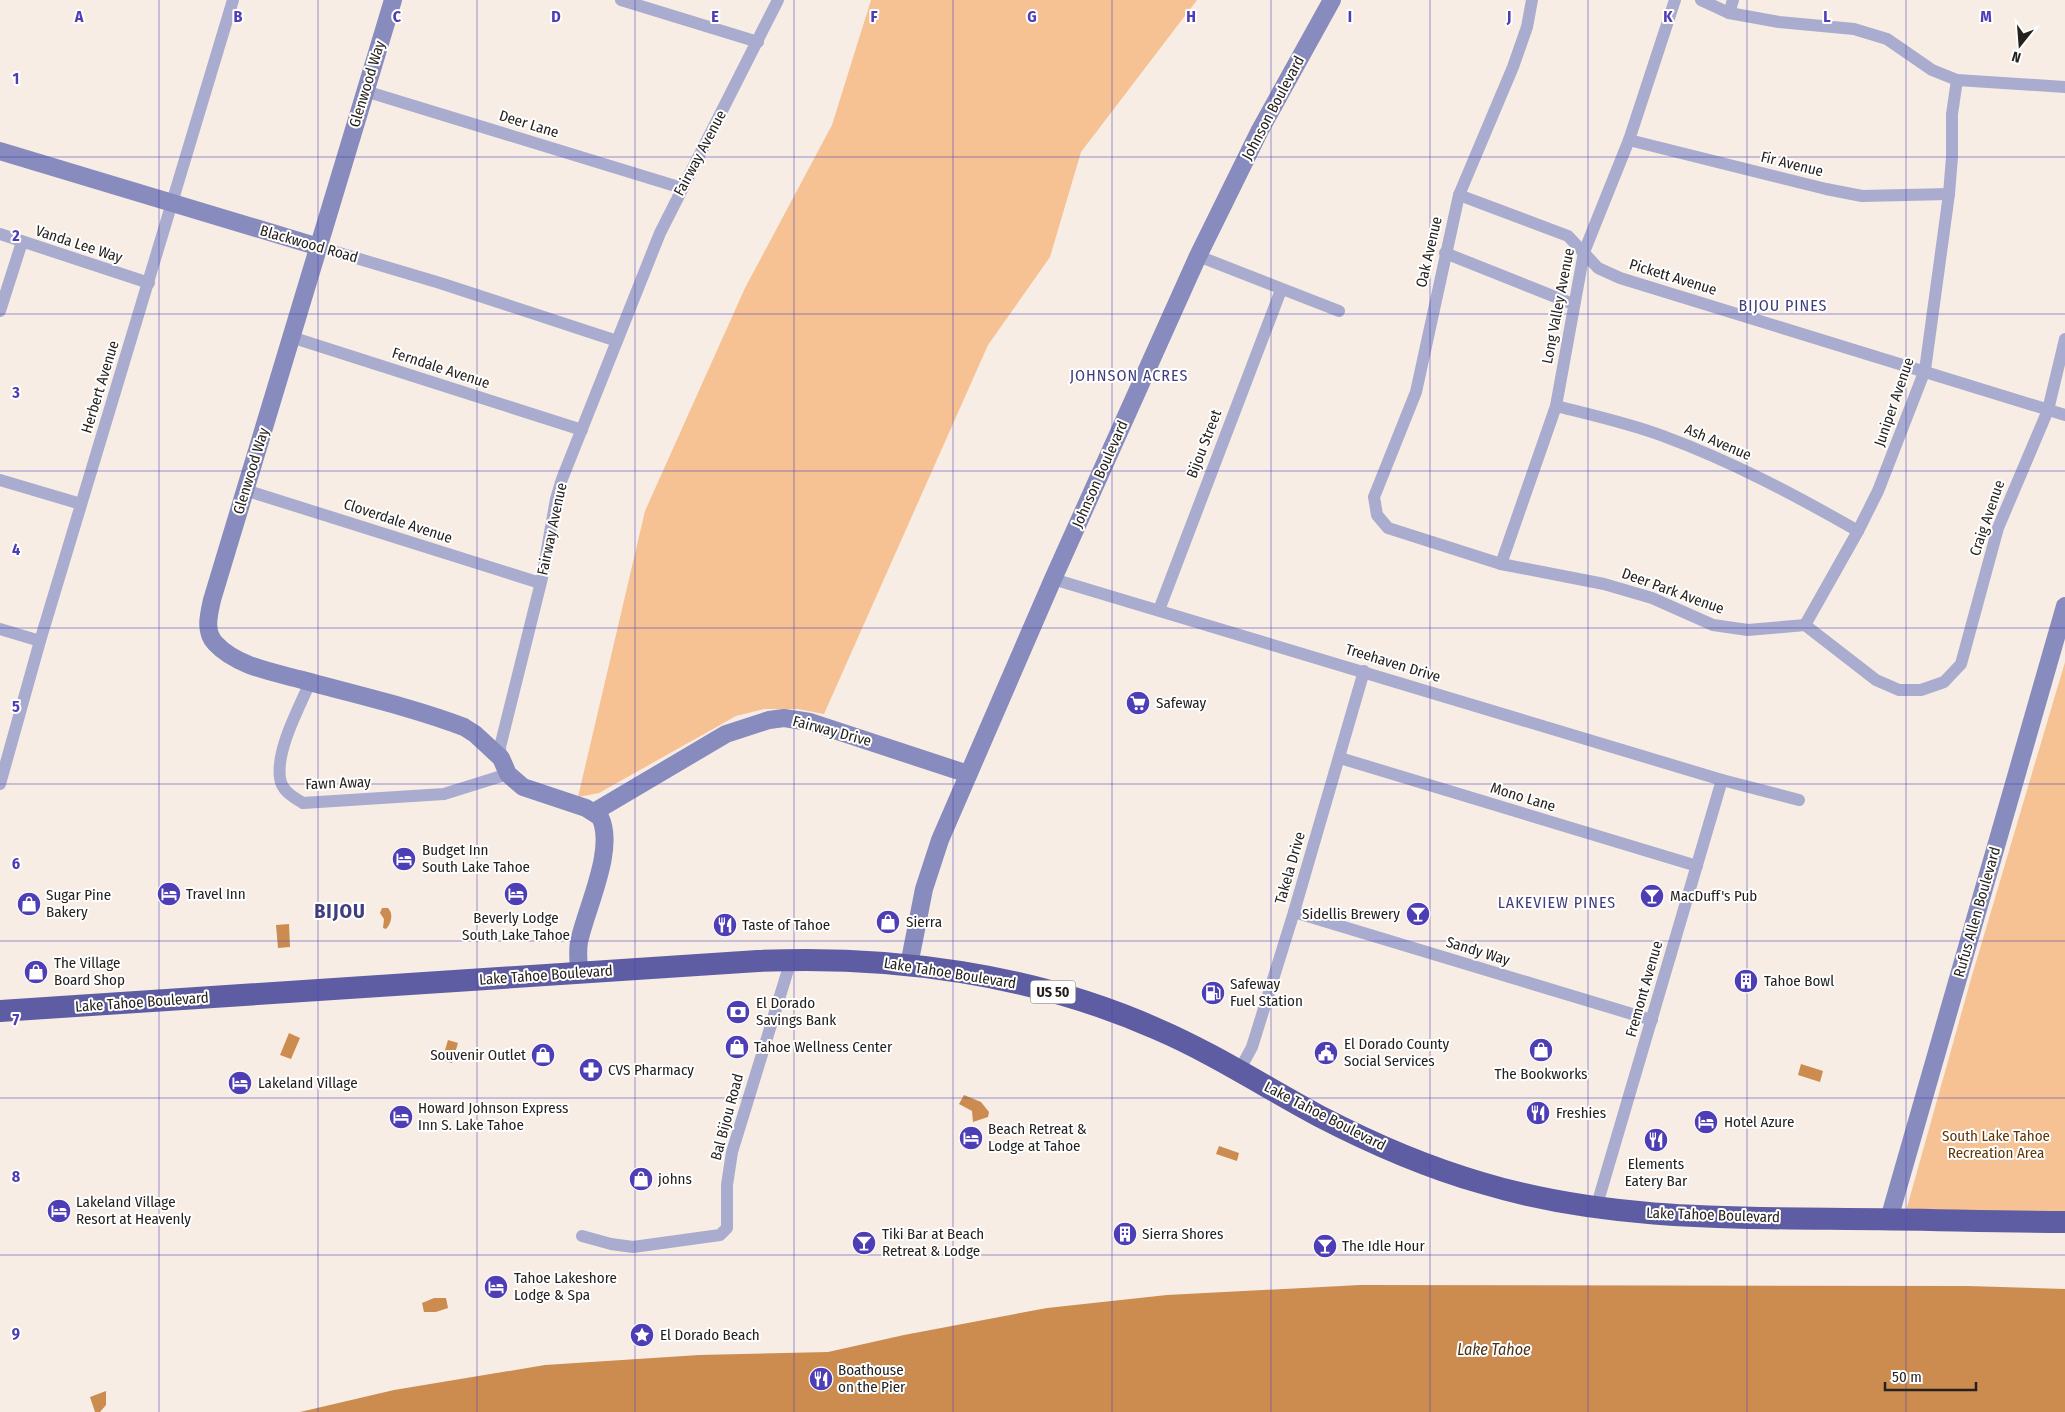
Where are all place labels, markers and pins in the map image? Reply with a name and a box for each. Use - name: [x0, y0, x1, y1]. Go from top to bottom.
- supermarket icon: Safeway: [1125, 690, 1151, 716]
- place label: Safeway: [1156, 694, 1206, 712]
- place label: Budget Inn South Lake Tahoe: [422, 841, 530, 876]
- hotel icon: Budget Inn South Lake Tahoe: [391, 846, 417, 872]
- hotel icon: Travel Inn: [156, 881, 182, 907]
- hotel icon: Beverly Lodge South Lake Tahoe: [503, 881, 529, 907]
- bar icon: MacDuff's Pub: [1639, 883, 1665, 909]
- place label: Travel Inn: [186, 885, 246, 903]
- place label: Sugar Pine Bakery: [46, 886, 111, 921]
- place label: MacDuff's Pub: [1670, 887, 1757, 905]
- shop icon: Sugar Pine Bakery: [16, 891, 42, 917]
- bar icon: Sidellis Brewery: [1405, 901, 1431, 927]
- place label: Sidellis Brewery: [1302, 905, 1400, 923]
- place label: Beverly Lodge South Lake Tahoe: [462, 909, 570, 944]
- shop icon: Sierra: [875, 909, 901, 935]
- restaurant icon: Taste of Tahoe: [712, 912, 738, 938]
- place label: Sierra: [906, 913, 942, 931]
- place label: Taste of Tahoe: [742, 916, 830, 934]
- place label: The Village Board Shop: [54, 954, 125, 989]
- shop icon: The Village Board Shop: [23, 959, 49, 985]
- building icon: Tahoe Bowl: [1733, 968, 1759, 994]
- place label: Tahoe Bowl: [1764, 972, 1834, 990]
- place label: Safeway Fuel Station: [1230, 975, 1303, 1010]
- fuel station icon: Safeway Fuel Station: [1200, 980, 1226, 1006]
- place label: El Dorado Savings Bank: [756, 994, 836, 1029]
- bank icon: El Dorado Savings Bank: [725, 999, 751, 1025]
- shop icon: Tahoe Wellness Center: [724, 1034, 750, 1060]
- place label: El Dorado County Social Services: [1344, 1035, 1449, 1070]
- shop icon: The Bookworks: [1528, 1037, 1554, 1063]
- place label: Tahoe Wellness Center: [754, 1038, 893, 1056]
- public building icon: El Dorado County Social Services: [1313, 1040, 1339, 1066]
- shop icon: Souvenir Outlet: [530, 1042, 556, 1068]
- place label: Souvenir Outlet: [430, 1046, 526, 1064]
- pharmacy icon: CVS Pharmacy: [578, 1057, 604, 1083]
- place label: CVS Pharmacy: [608, 1061, 694, 1079]
- place label: The Bookworks: [1494, 1065, 1588, 1083]
- hotel icon: Lakeland Village: [227, 1070, 253, 1096]
- place label: Lakeland Village: [258, 1074, 358, 1092]
- place label: Howard Johnson Express Inn S. Lake Tahoe: [418, 1099, 568, 1134]
- restaurant icon: Freshies: [1525, 1100, 1551, 1126]
- hotel icon: Howard Johnson Express Inn S. Lake Tahoe: [388, 1104, 414, 1130]
- place label: Freshies: [1556, 1104, 1606, 1122]
- hotel icon: Hotel Azure: [1693, 1109, 1719, 1135]
- place label: Hotel Azure: [1724, 1113, 1794, 1131]
- place label: Beach Retreat & Lodge at Tahoe: [988, 1120, 1087, 1155]
- hotel icon: Beach Retreat & Lodge at Tahoe: [958, 1125, 984, 1151]
- restaurant icon: Elements Eatery Bar: [1643, 1127, 1669, 1153]
- place label: Elements Eatery Bar: [1625, 1155, 1688, 1190]
- shop icon: johns: [628, 1166, 654, 1192]
- place label: johns: [657, 1170, 692, 1188]
- place label: Lakeland Village Resort at Heavenly: [76, 1193, 191, 1228]
- hotel icon: Lakeland Village Resort at Heavenly: [46, 1198, 72, 1224]
- building icon: Sierra Shores: [1112, 1221, 1138, 1247]
- place label: Tiki Bar at Beach Retreat & Lodge: [882, 1225, 984, 1260]
- place label: Sierra Shores: [1142, 1225, 1223, 1243]
- bar icon: Tiki Bar at Beach Retreat & Lodge: [851, 1230, 877, 1256]
- bar icon: The Idle Hour: [1312, 1233, 1338, 1259]
- place label: The Idle Hour: [1342, 1237, 1425, 1255]
- place label: Tahoe Lakeshore Lodge & Spa: [514, 1269, 617, 1304]
- hotel icon: Tahoe Lakeshore Lodge & Spa: [483, 1274, 509, 1300]
- place icon: El Dorado Beach: [629, 1322, 655, 1348]
- place label: El Dorado Beach: [660, 1326, 760, 1344]
- place label: Boathouse on the Pier: [838, 1361, 906, 1396]
- restaurant icon: Boathouse on the Pier: [808, 1366, 834, 1392]

